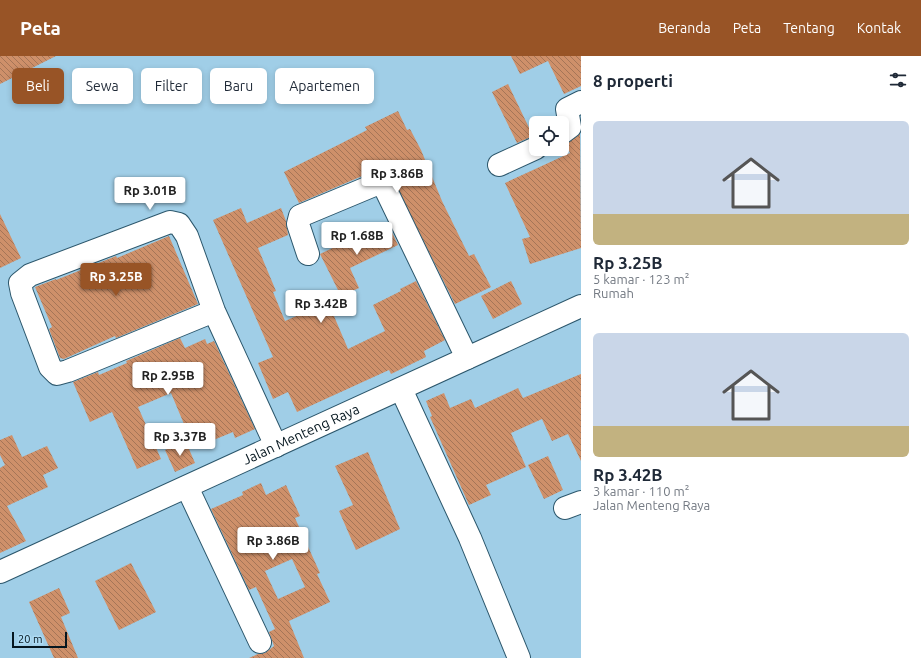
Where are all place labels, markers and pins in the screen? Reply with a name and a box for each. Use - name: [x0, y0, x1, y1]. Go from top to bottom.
- pin: Rp 3.86B: [356, 160, 438, 194]
- pin: Rp 3.01B: [109, 177, 191, 211]
- pin: Rp 1.68B: [316, 222, 398, 256]
- pin: Rp 3.25B: [75, 263, 157, 297]
- pin: Rp 3.42B: [280, 290, 362, 324]
- pin: Rp 2.95B: [127, 362, 209, 396]
- pin: Rp 3.37B: [139, 423, 221, 457]
- pin: Rp 3.86B: [232, 527, 314, 561]

